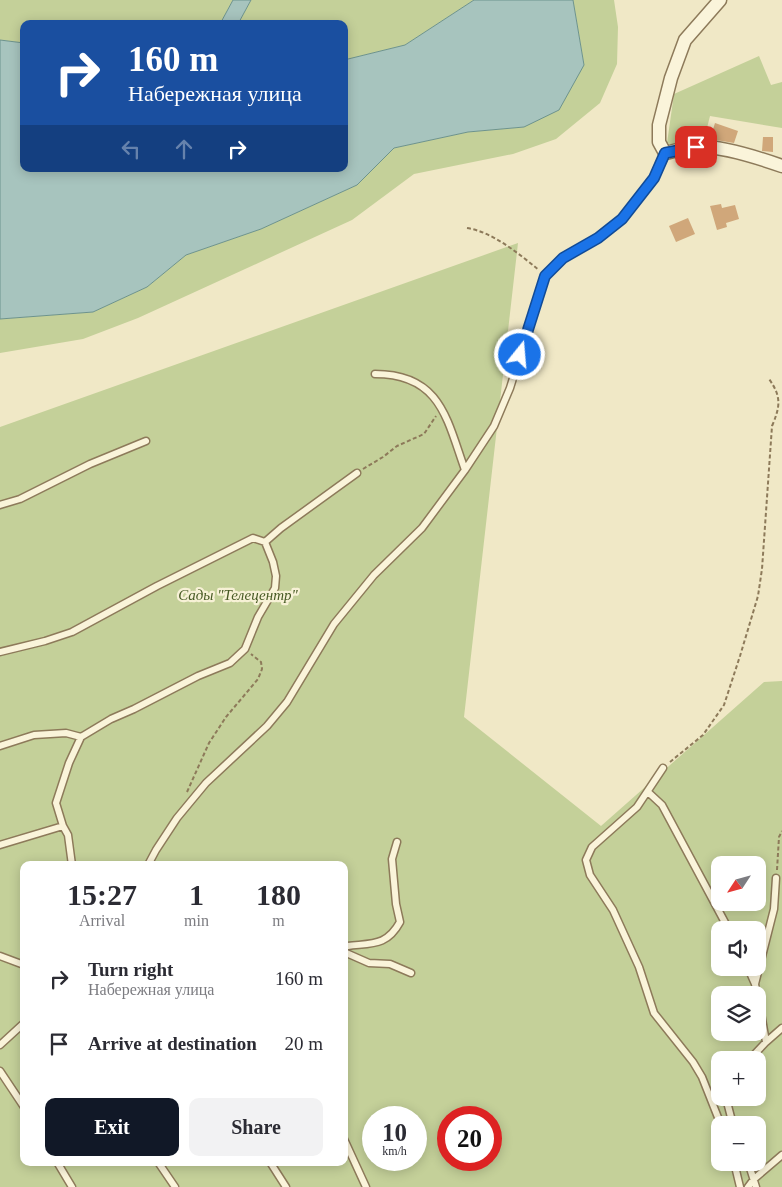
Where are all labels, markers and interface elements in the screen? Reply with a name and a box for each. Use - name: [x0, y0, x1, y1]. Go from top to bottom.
- icon: right: [45, 40, 110, 105]
- text: 160 m: [128, 40, 218, 79]
- text: Набережная улица: [128, 81, 302, 106]
- pin: [675, 126, 717, 168]
- icon: arrive: [682, 133, 710, 161]
- icon: left: [117, 135, 145, 163]
- icon: ahead: [170, 135, 198, 163]
- icon: right: [223, 135, 251, 163]
- position arrow: [493, 328, 545, 380]
- park label: Сады "Телецентр": [178, 587, 299, 603]
- north arrow: [711, 856, 766, 911]
- map controls: [711, 856, 766, 1171]
- text: 15:27: [67, 878, 137, 911]
- text: 1: [189, 878, 204, 911]
- text: 180: [256, 878, 301, 911]
- text: Arrival: [79, 912, 125, 929]
- text: min: [184, 912, 209, 929]
- text: m: [272, 912, 285, 929]
- button: sound: [711, 921, 766, 976]
- text: Turn right: [88, 959, 173, 980]
- icon: right: [45, 965, 73, 993]
- text: 160 m: [275, 968, 323, 989]
- text: Набережная улица: [88, 981, 214, 998]
- button: layers: [711, 986, 766, 1041]
- icon: arrive: [45, 1030, 73, 1058]
- text: Arrive at destination: [88, 1033, 257, 1054]
- text: 20 m: [284, 1033, 323, 1054]
- button: +: [711, 1051, 766, 1106]
- button: Exit: [45, 1098, 179, 1156]
- button: Share: [189, 1098, 323, 1156]
- speed limit sign: 20: [437, 1106, 502, 1171]
- button: −: [711, 1116, 766, 1171]
- text: 10: [382, 1119, 407, 1146]
- text: km/h: [382, 1144, 407, 1158]

